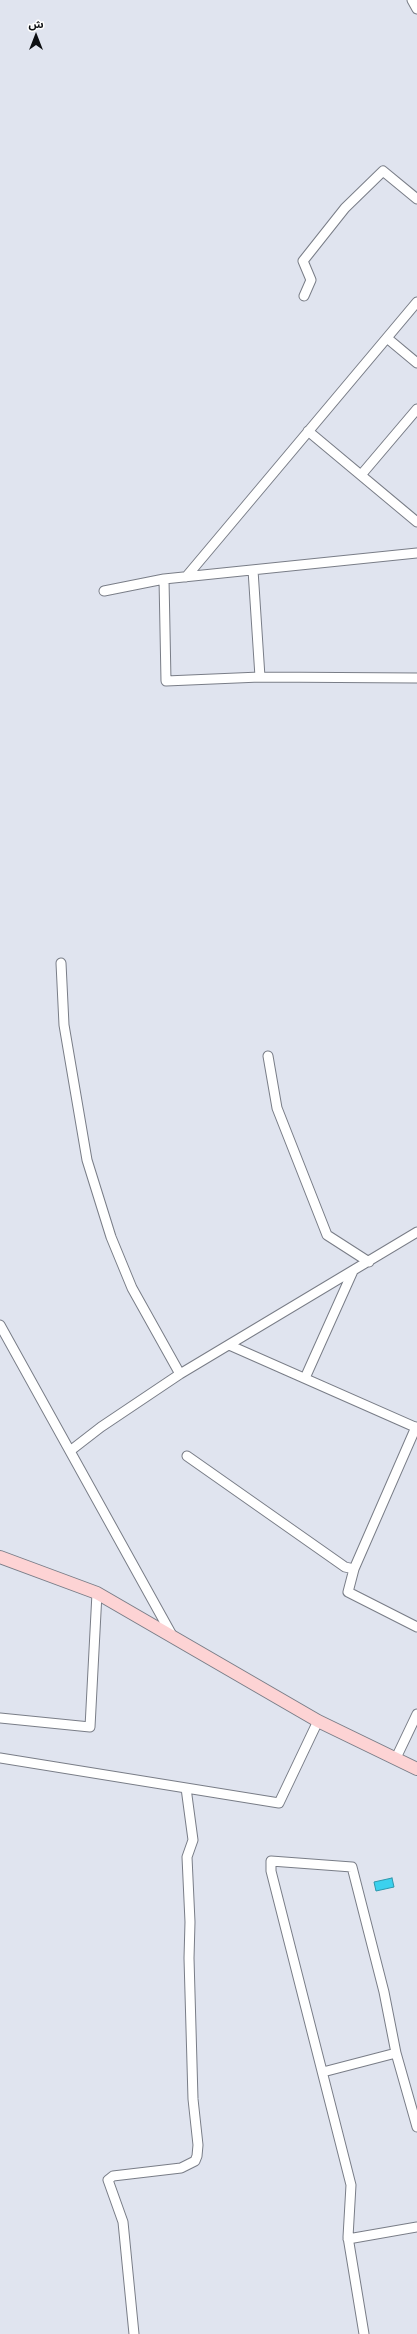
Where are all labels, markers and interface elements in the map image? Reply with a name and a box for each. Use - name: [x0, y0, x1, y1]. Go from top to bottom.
- north arrow: [16, 16, 56, 56]
- text: ش: [28, 17, 44, 31]

